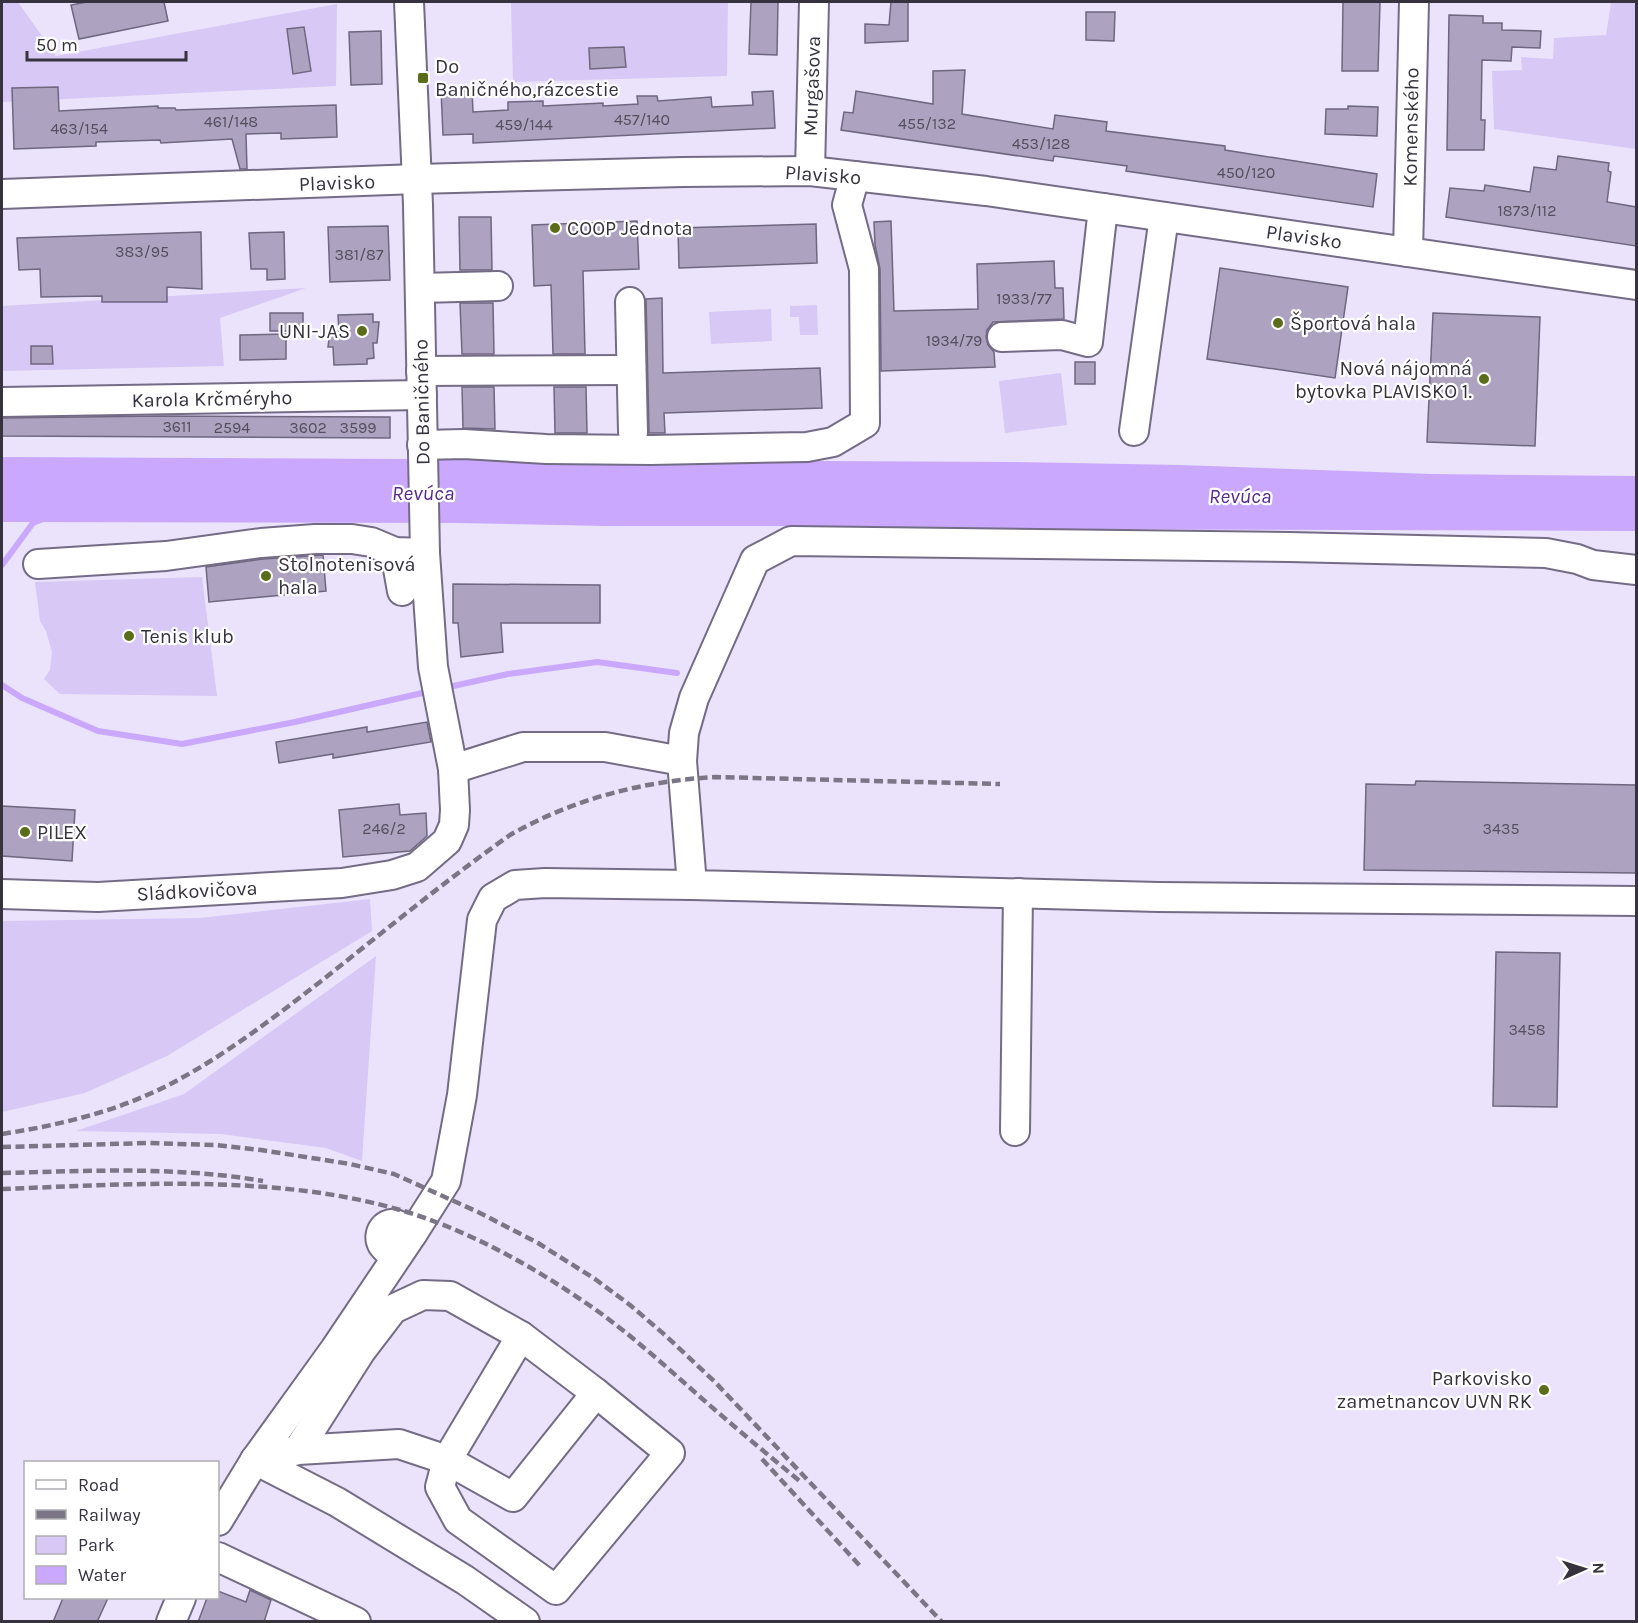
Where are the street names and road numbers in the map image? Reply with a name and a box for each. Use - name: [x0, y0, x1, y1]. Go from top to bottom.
- street label: Murgašova: [799, 35, 825, 137]
- street label: Komenského: [1398, 67, 1424, 187]
- street label: Plavisko: [784, 161, 862, 189]
- street label: Plavisko: [298, 170, 376, 196]
- street label: Plavisko: [1265, 220, 1343, 254]
- street label: Do Baničného: [409, 339, 435, 465]
- street label: Karola Krčméryho: [131, 386, 293, 412]
- street label: Sládkovičova: [136, 876, 258, 906]

